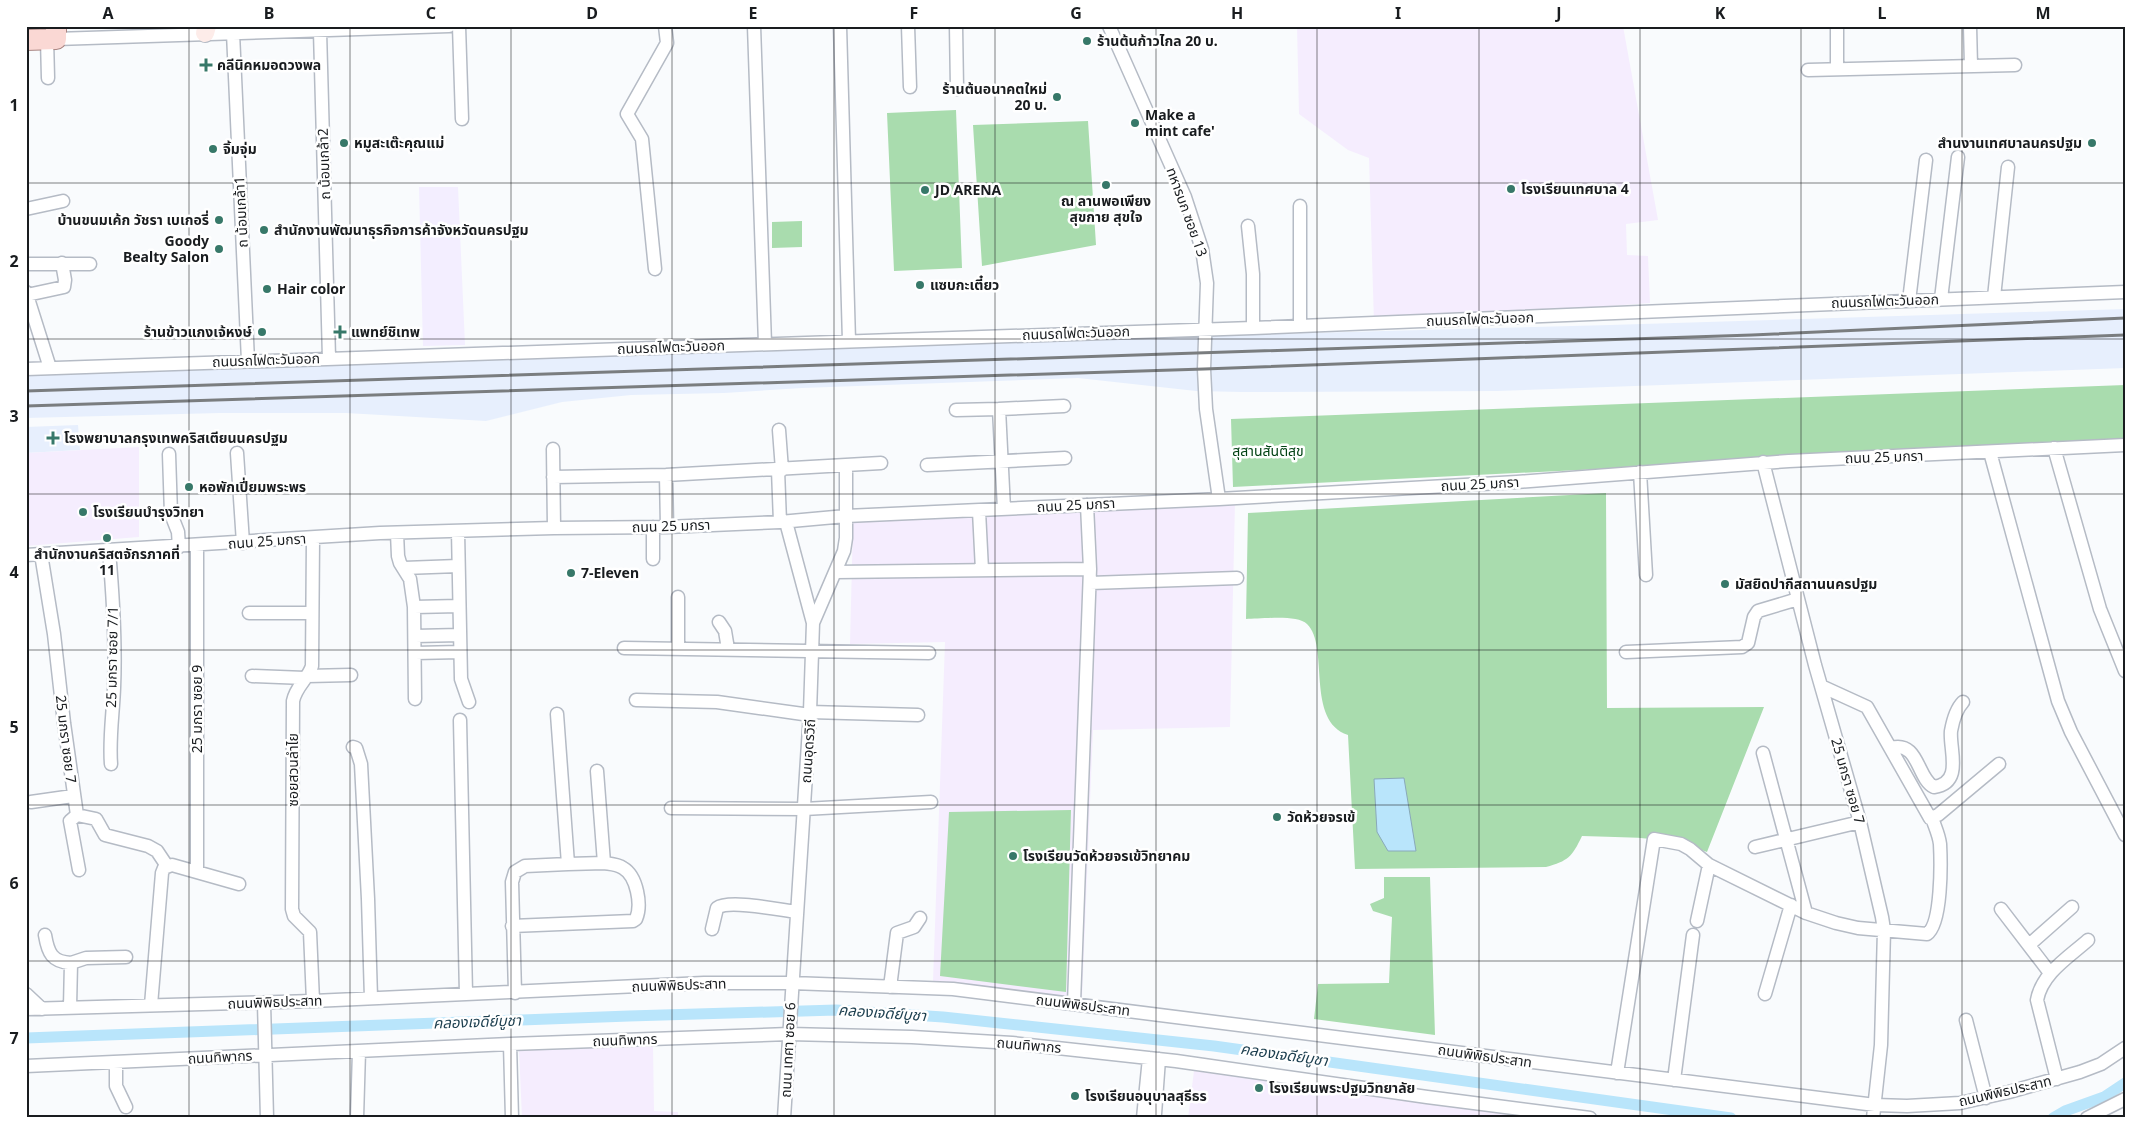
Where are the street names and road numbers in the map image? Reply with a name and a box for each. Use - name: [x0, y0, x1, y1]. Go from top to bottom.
- street label: ถ น้อมเกล้า2: [313, 128, 334, 200]
- street label: ทหารบก ซอย 13: [1163, 165, 1212, 259]
- street label: ถ น้อมเกล้า1: [229, 176, 252, 248]
- street label: ถนนรถไฟตะวันออก: [1831, 289, 1939, 312]
- street label: ถนนรถไฟตะวันออก: [1426, 307, 1534, 330]
- street label: ถนนรถไฟตะวันออก: [1022, 321, 1130, 344]
- street label: ถนนรถไฟตะวันออก: [617, 335, 725, 358]
- street label: ถนนรถไฟตะวันออก: [212, 348, 320, 371]
- street label: ถนน 25 มกรา: [1844, 446, 1923, 467]
- street label: ถนน 25 มกรา: [1440, 472, 1520, 495]
- street label: ถนน 25 มกรา: [1036, 493, 1116, 516]
- street label: ถนน 25 มกรา: [631, 515, 710, 536]
- street label: ถนน 25 มกรา: [227, 528, 307, 553]
- street label: 25 มกรา ซอย 7/1: [101, 606, 122, 708]
- street label: 25 มกรา ซอย 9: [187, 665, 206, 753]
- street label: 25 มกรา ซอย 7: [52, 694, 81, 784]
- street label: ถนนอุดรวิถี: [796, 718, 819, 784]
- street label: ซอยสวนลำไย: [283, 733, 302, 807]
- street label: 25 มกรา ซอย 7: [1827, 736, 1870, 826]
- street label: ถนนพิพิธประสาท: [631, 973, 727, 996]
- street label: ถนนพิพิธประสาท: [1035, 989, 1131, 1020]
- street label: ถนนพิพิธประสาท: [227, 990, 323, 1013]
- street label: ถนน เทศา ซอย 6: [776, 1002, 799, 1098]
- street label: ถนนทิพากร: [592, 1029, 658, 1050]
- street label: ถนนทิพากร: [996, 1032, 1062, 1057]
- street label: ถนนพิพิธประสาท: [1437, 1039, 1533, 1072]
- street label: ถนนทิพากร: [187, 1045, 253, 1068]
- street label: ถนนพิพิธประสาท: [1957, 1071, 2053, 1110]

